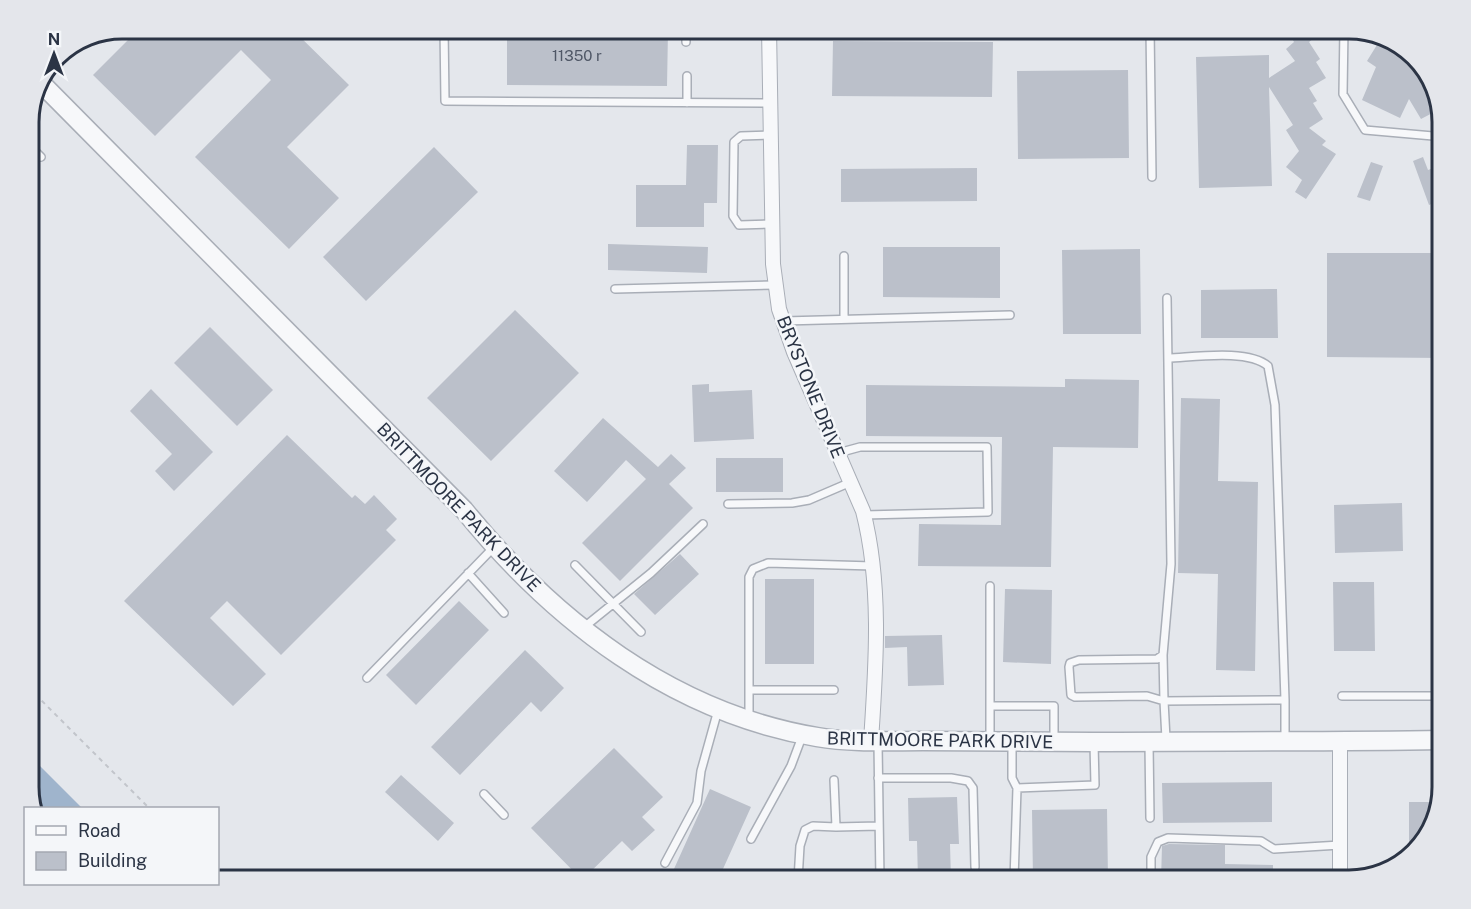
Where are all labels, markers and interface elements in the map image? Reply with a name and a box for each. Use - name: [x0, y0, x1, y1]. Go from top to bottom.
- north arrow: [24, 24, 84, 84]
- text: N: [48, 30, 60, 49]
- house number: 11350 r: [552, 47, 602, 64]
- street label: BRYSTONE DRIVE: [773, 313, 849, 461]
- street label: BRITTMOORE PARK DRIVE: [373, 418, 545, 596]
- street label: BRITTMOORE PARK DRIVE: [827, 728, 1053, 752]
- legend: [24, 807, 219, 885]
- text: Road: [78, 820, 121, 841]
- text: Building: [78, 850, 147, 871]

